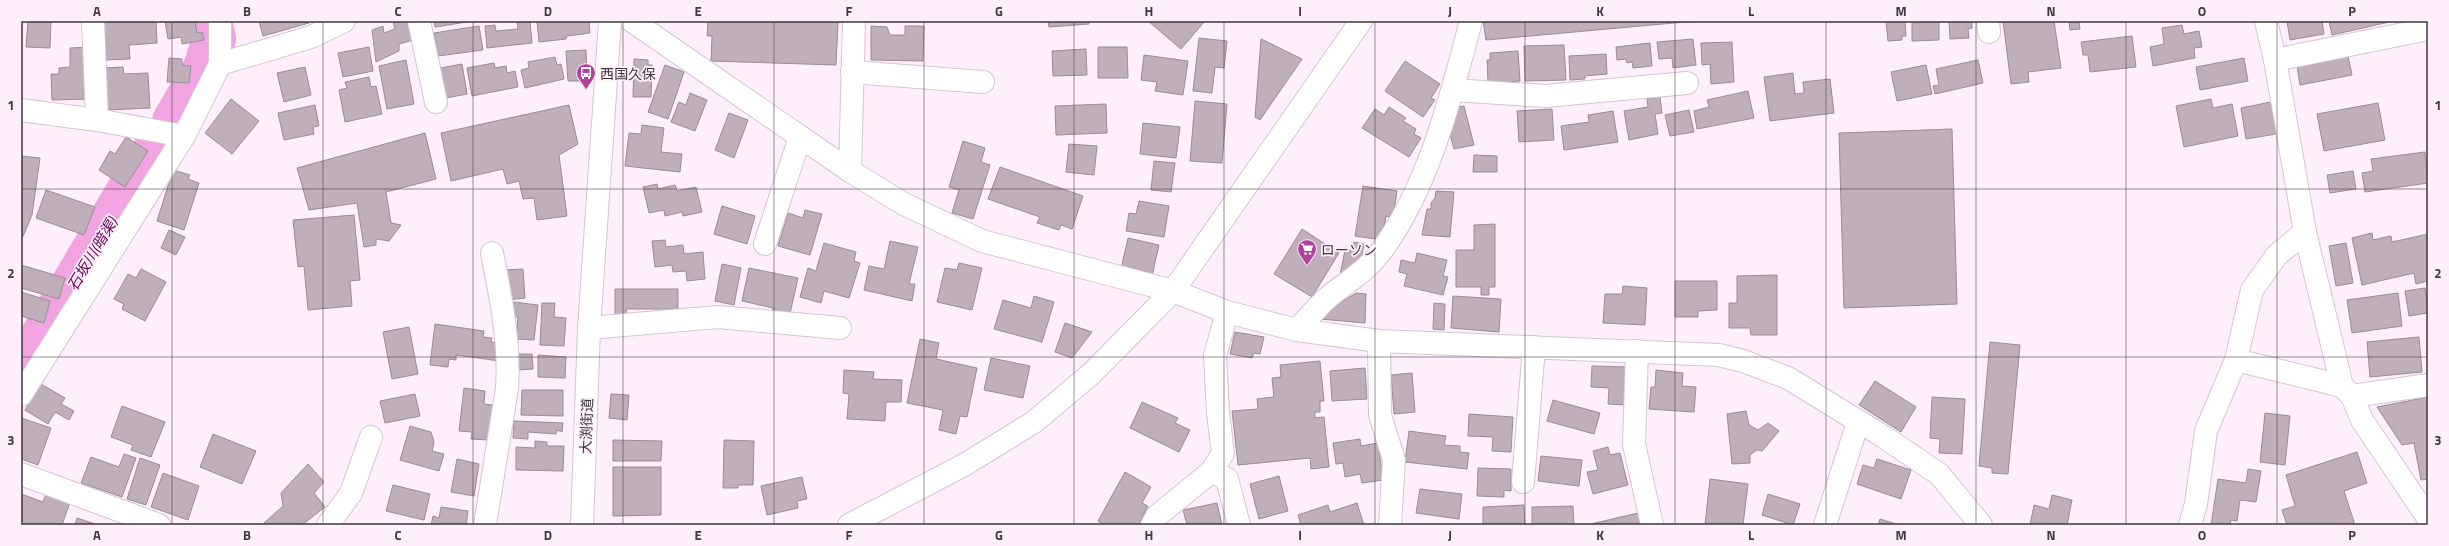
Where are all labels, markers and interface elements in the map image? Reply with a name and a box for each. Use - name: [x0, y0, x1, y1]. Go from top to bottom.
- text: A: [93, 1, 101, 21]
- text: B: [243, 1, 251, 21]
- text: C: [394, 1, 402, 21]
- text: D: [544, 1, 552, 21]
- text: E: [694, 1, 702, 21]
- text: F: [846, 1, 853, 21]
- text: G: [995, 1, 1003, 21]
- text: H: [1145, 1, 1153, 21]
- text: I: [1298, 1, 1302, 21]
- text: J: [1448, 1, 1452, 21]
- text: K: [1596, 1, 1604, 21]
- text: L: [1748, 1, 1754, 21]
- text: M: [1895, 1, 1907, 21]
- text: N: [2046, 1, 2056, 21]
- text: O: [2198, 1, 2206, 21]
- text: P: [2348, 1, 2356, 21]
- bus stop icon: 西国久保: [575, 62, 597, 90]
- place label: 西国久保: [600, 63, 656, 84]
- text: 1: [7, 95, 15, 115]
- text: 1: [2434, 95, 2442, 115]
- water label: 石坂川(暗渠): [61, 212, 124, 295]
- supermarket icon: ローソン: [1296, 238, 1318, 266]
- place label: ローソン: [1321, 239, 1377, 260]
- text: 2: [7, 263, 15, 283]
- text: 2: [2434, 263, 2442, 283]
- street label: 大渕街道: [575, 398, 597, 454]
- text: 3: [7, 430, 15, 450]
- text: 3: [2434, 430, 2442, 450]
- text: A: [93, 525, 101, 545]
- text: B: [243, 525, 251, 545]
- text: C: [394, 525, 402, 545]
- text: D: [544, 525, 552, 545]
- text: E: [694, 525, 702, 545]
- text: F: [846, 525, 853, 545]
- text: G: [995, 525, 1003, 545]
- text: H: [1145, 525, 1153, 545]
- text: I: [1298, 525, 1302, 545]
- text: J: [1448, 525, 1452, 545]
- text: K: [1596, 525, 1604, 545]
- text: L: [1748, 525, 1754, 545]
- text: M: [1895, 525, 1907, 545]
- text: N: [2046, 525, 2056, 545]
- text: O: [2198, 525, 2206, 545]
- text: P: [2348, 525, 2356, 545]

